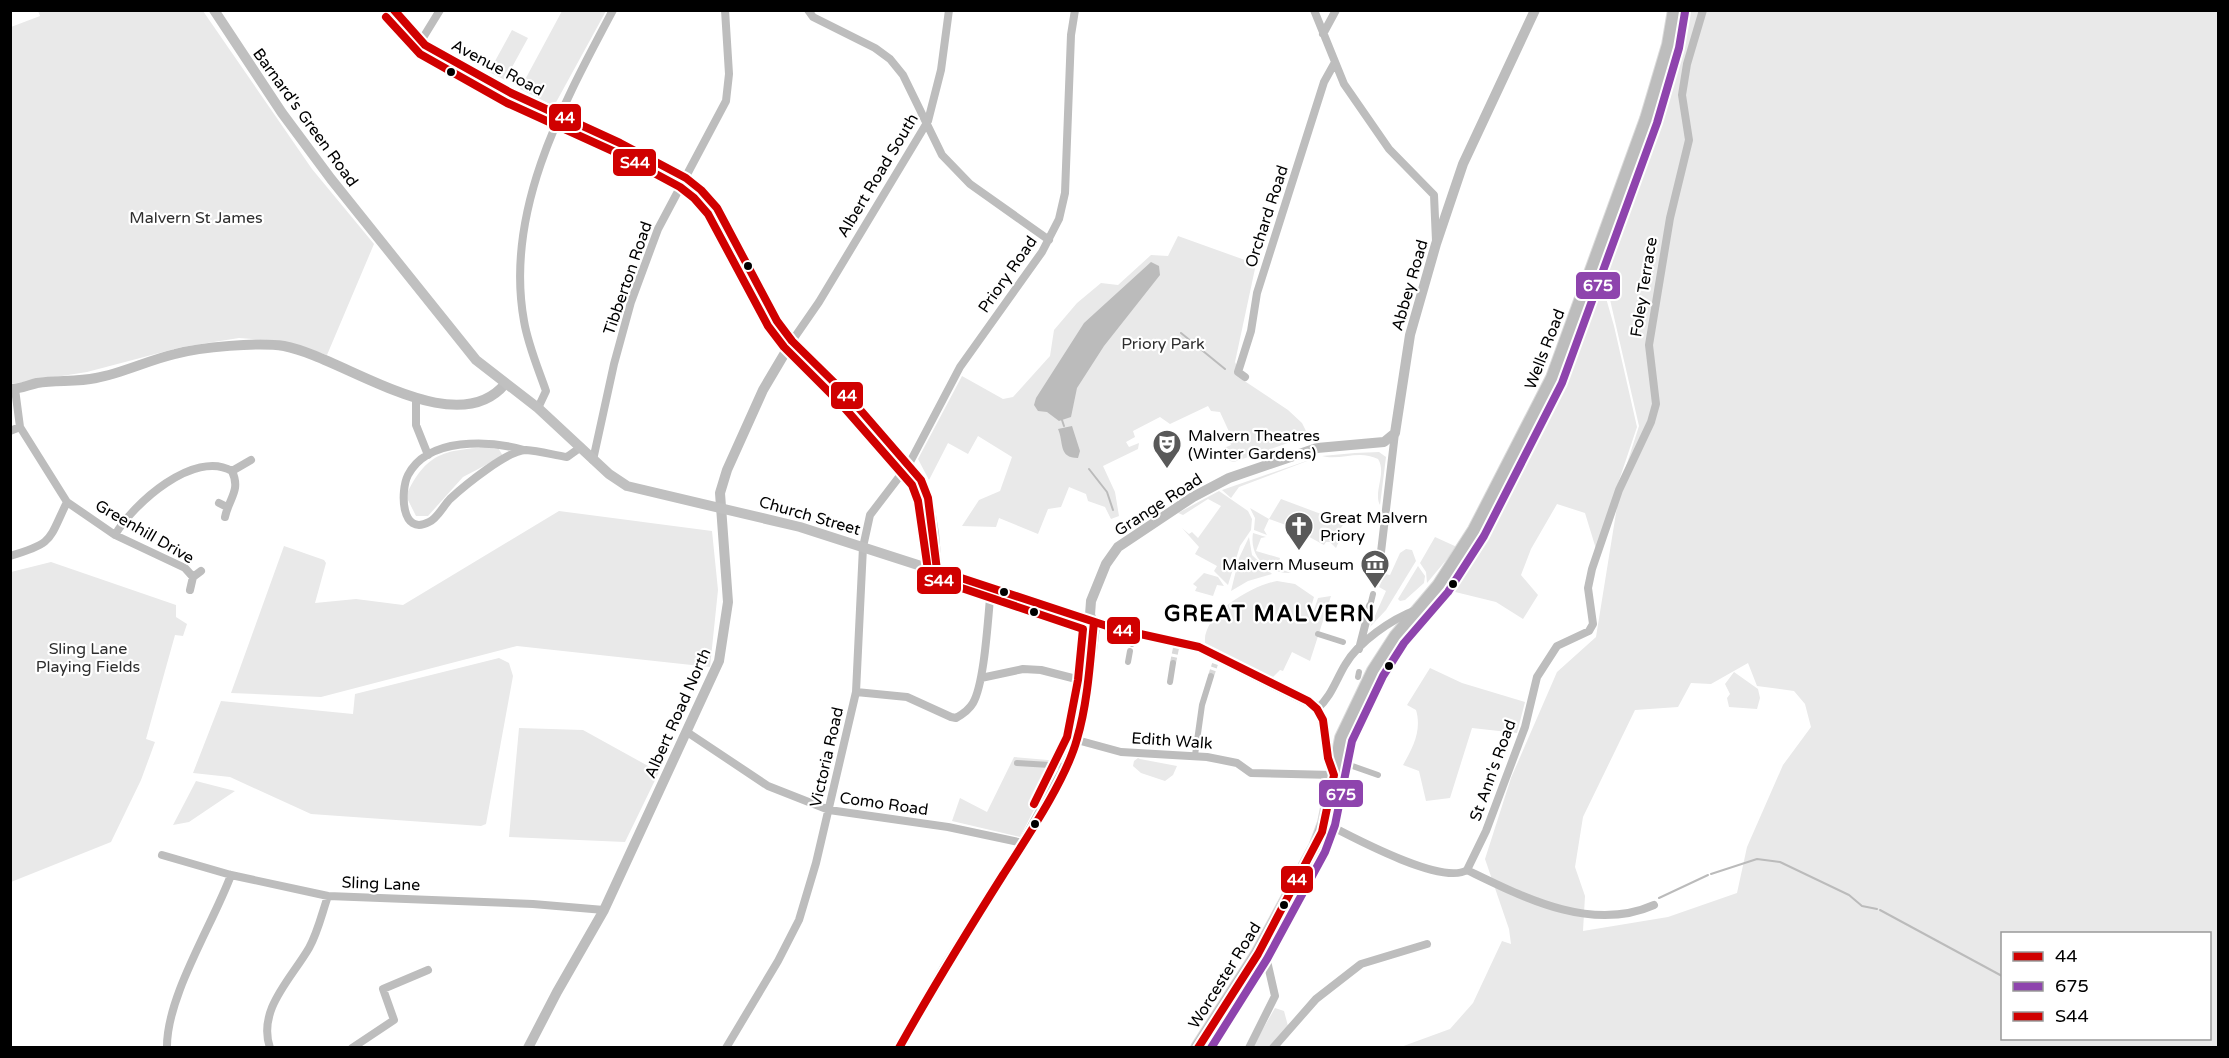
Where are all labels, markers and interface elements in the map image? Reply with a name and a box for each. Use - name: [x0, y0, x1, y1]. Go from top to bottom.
- street label: Avenue Road: [448, 35, 547, 101]
- street label: Barnard's Green Road: [248, 44, 362, 191]
- unlabelled marker: [445, 66, 457, 78]
- line badge: 44: [548, 103, 582, 132]
- text: 44: [555, 108, 575, 128]
- street label: Albert Road South: [833, 110, 923, 241]
- line badge: S44: [612, 148, 657, 177]
- text: S44: [620, 153, 650, 173]
- street label: Orchard Road: [1241, 163, 1293, 270]
- park label: Malvern St James: [129, 208, 263, 228]
- street label: Tibberton Road: [599, 219, 657, 338]
- street label: Priory Road: [974, 232, 1042, 317]
- street label: Foley Terrace: [1626, 236, 1662, 339]
- street label: Abbey Road: [1387, 237, 1433, 333]
- unlabelled marker: [742, 260, 754, 272]
- line badge: 675: [1575, 271, 1621, 300]
- text: 675: [1583, 276, 1613, 296]
- street label: Wells Road: [1520, 306, 1569, 392]
- park label: Priory Park: [1121, 334, 1205, 354]
- line badge: 44: [830, 381, 864, 410]
- text: 44: [837, 386, 857, 406]
- place label: Malvern Theatres (Winter Gardens): [1188, 426, 1320, 464]
- theatre icon: Malvern Theatres (Winter Gardens): [1151, 428, 1183, 470]
- street label: Grange Road: [1111, 469, 1206, 541]
- street label: Church Street: [757, 492, 863, 540]
- street label: Greenhill Drive: [91, 495, 198, 568]
- place label: Great Malvern Priory: [1320, 508, 1428, 546]
- church icon: Great Malvern Priory: [1283, 510, 1315, 552]
- museum icon: Malvern Museum: [1359, 548, 1391, 590]
- place label: Malvern Museum: [1222, 555, 1354, 575]
- line badge: S44: [916, 566, 962, 595]
- text: S44: [924, 571, 954, 591]
- unlabelled marker: [1447, 578, 1459, 590]
- unlabelled marker: [998, 586, 1010, 598]
- district label: GREAT MALVERN: [1164, 601, 1376, 627]
- unlabelled marker: [1028, 606, 1040, 618]
- line badge: 44: [1106, 616, 1141, 645]
- text: 44: [1113, 621, 1133, 641]
- park label: Sling Lane Playing Fields: [36, 639, 140, 677]
- street label: Albert Road North: [640, 645, 716, 781]
- unlabelled marker: [1383, 660, 1395, 672]
- street label: Victoria Road: [806, 705, 848, 809]
- street label: St Ann's Road: [1465, 717, 1521, 824]
- street label: Edith Walk: [1131, 728, 1213, 754]
- line badge: 675: [1318, 779, 1364, 808]
- text: 675: [1326, 785, 1356, 805]
- street label: Como Road: [838, 788, 930, 820]
- unlabelled marker: [1029, 818, 1041, 830]
- line badge: 44: [1280, 865, 1314, 894]
- text: 44: [1287, 870, 1307, 890]
- street label: Sling Lane: [341, 873, 421, 895]
- unlabelled marker: [1278, 899, 1290, 911]
- street label: Worcester Road: [1184, 919, 1266, 1032]
- legend: [2001, 932, 2211, 1040]
- text: 44: [2055, 945, 2078, 967]
- text: 675: [2055, 975, 2089, 997]
- text: S44: [2055, 1005, 2089, 1027]

